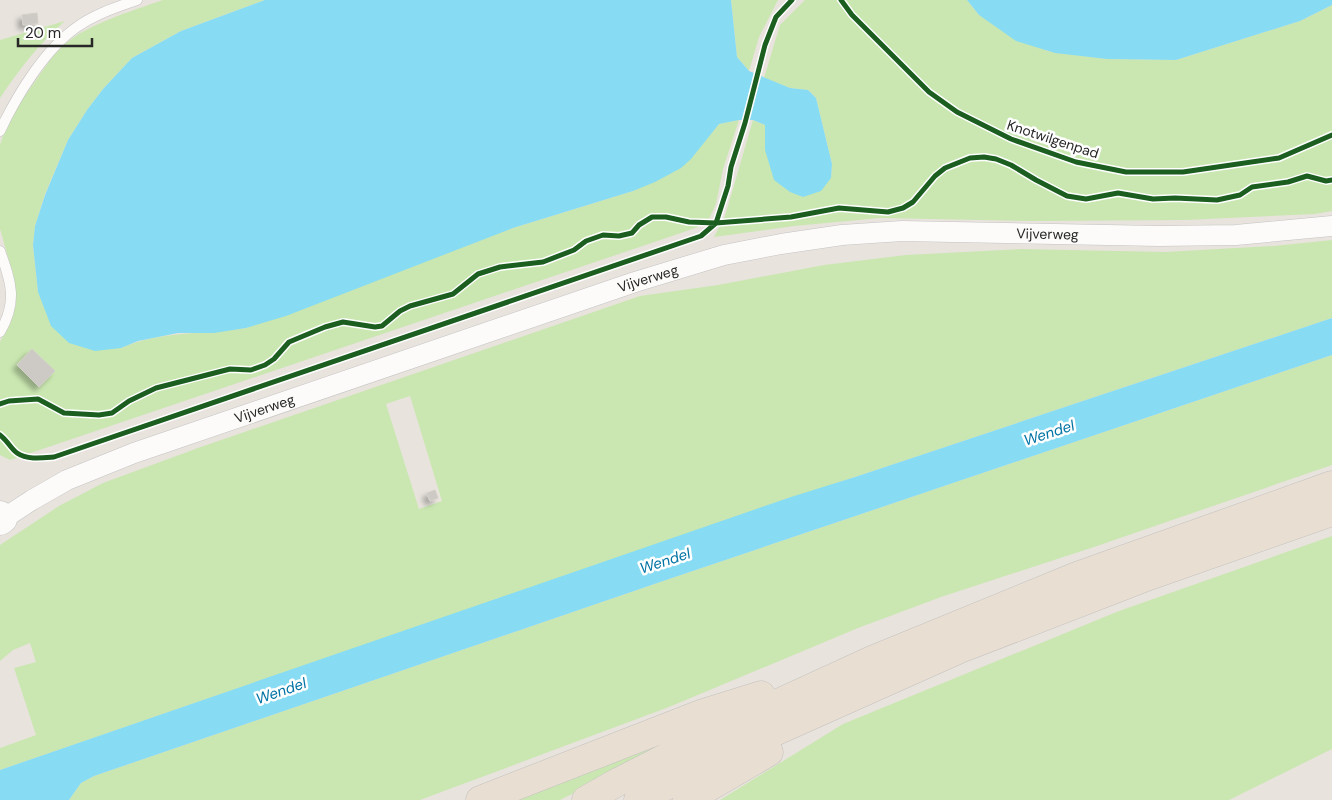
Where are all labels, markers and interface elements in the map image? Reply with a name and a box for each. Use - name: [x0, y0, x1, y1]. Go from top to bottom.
- scale bar: [18, 15, 91, 47]
- text: 20 m: [25, 23, 61, 43]
- street label: Knotwilgenpad: [1005, 116, 1101, 162]
- street label: Vijverweg: [1016, 224, 1079, 243]
- street label: Vijverweg: [615, 260, 681, 296]
- street label: Vijverweg: [232, 390, 297, 427]
- water label: Wendel: [1021, 415, 1078, 451]
- water label: Wendel: [637, 543, 694, 579]
- water label: Wendel: [253, 673, 310, 709]

